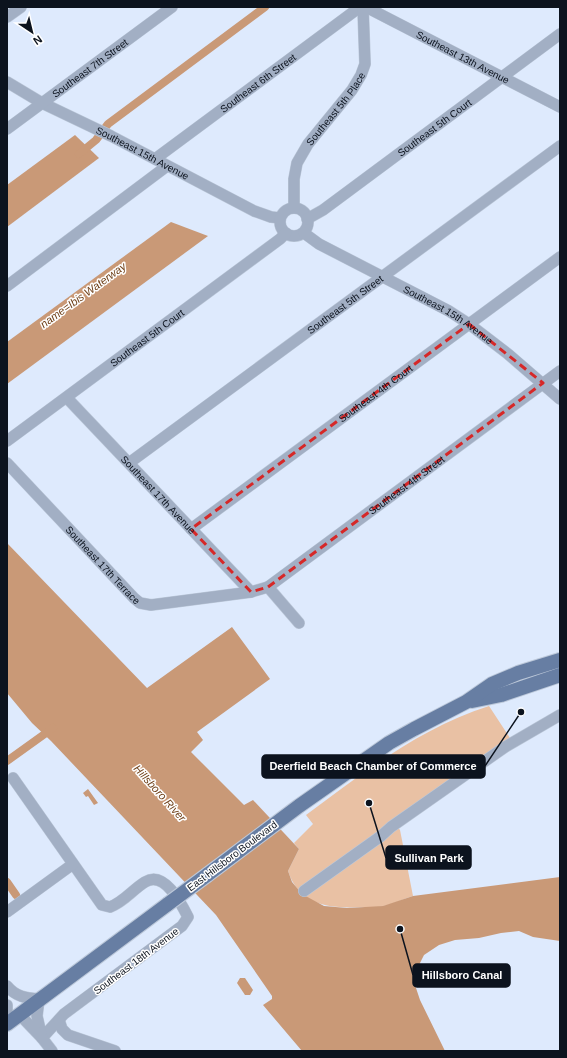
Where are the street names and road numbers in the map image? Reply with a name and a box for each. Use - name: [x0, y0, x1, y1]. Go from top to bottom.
- street label: Southeast 13th Avenue: [414, 28, 512, 86]
- street label: Southeast 7th Street: [50, 36, 130, 99]
- street label: Southeast 6th Street: [218, 51, 298, 114]
- street label: Southeast 5th Place: [304, 70, 367, 147]
- street label: Southeast 5th Court: [395, 96, 473, 158]
- street label: Southeast 15th Avenue: [94, 124, 191, 182]
- street label: Southeast 5th Street: [305, 273, 385, 336]
- street label: Southeast 15th Avenue: [402, 283, 496, 346]
- street label: Southeast 5th Court: [108, 306, 186, 368]
- street label: Southeast 4th Court: [336, 362, 415, 424]
- street label: Southeast 17th Avenue: [119, 453, 198, 536]
- street label: Southeast 4th Street: [366, 453, 446, 516]
- street label: Southeast 17th Terrace: [64, 524, 143, 607]
- street label: East Hillsboro Boulevard: [185, 819, 279, 893]
- street label: Southeast 18th Avenue: [91, 925, 181, 996]

